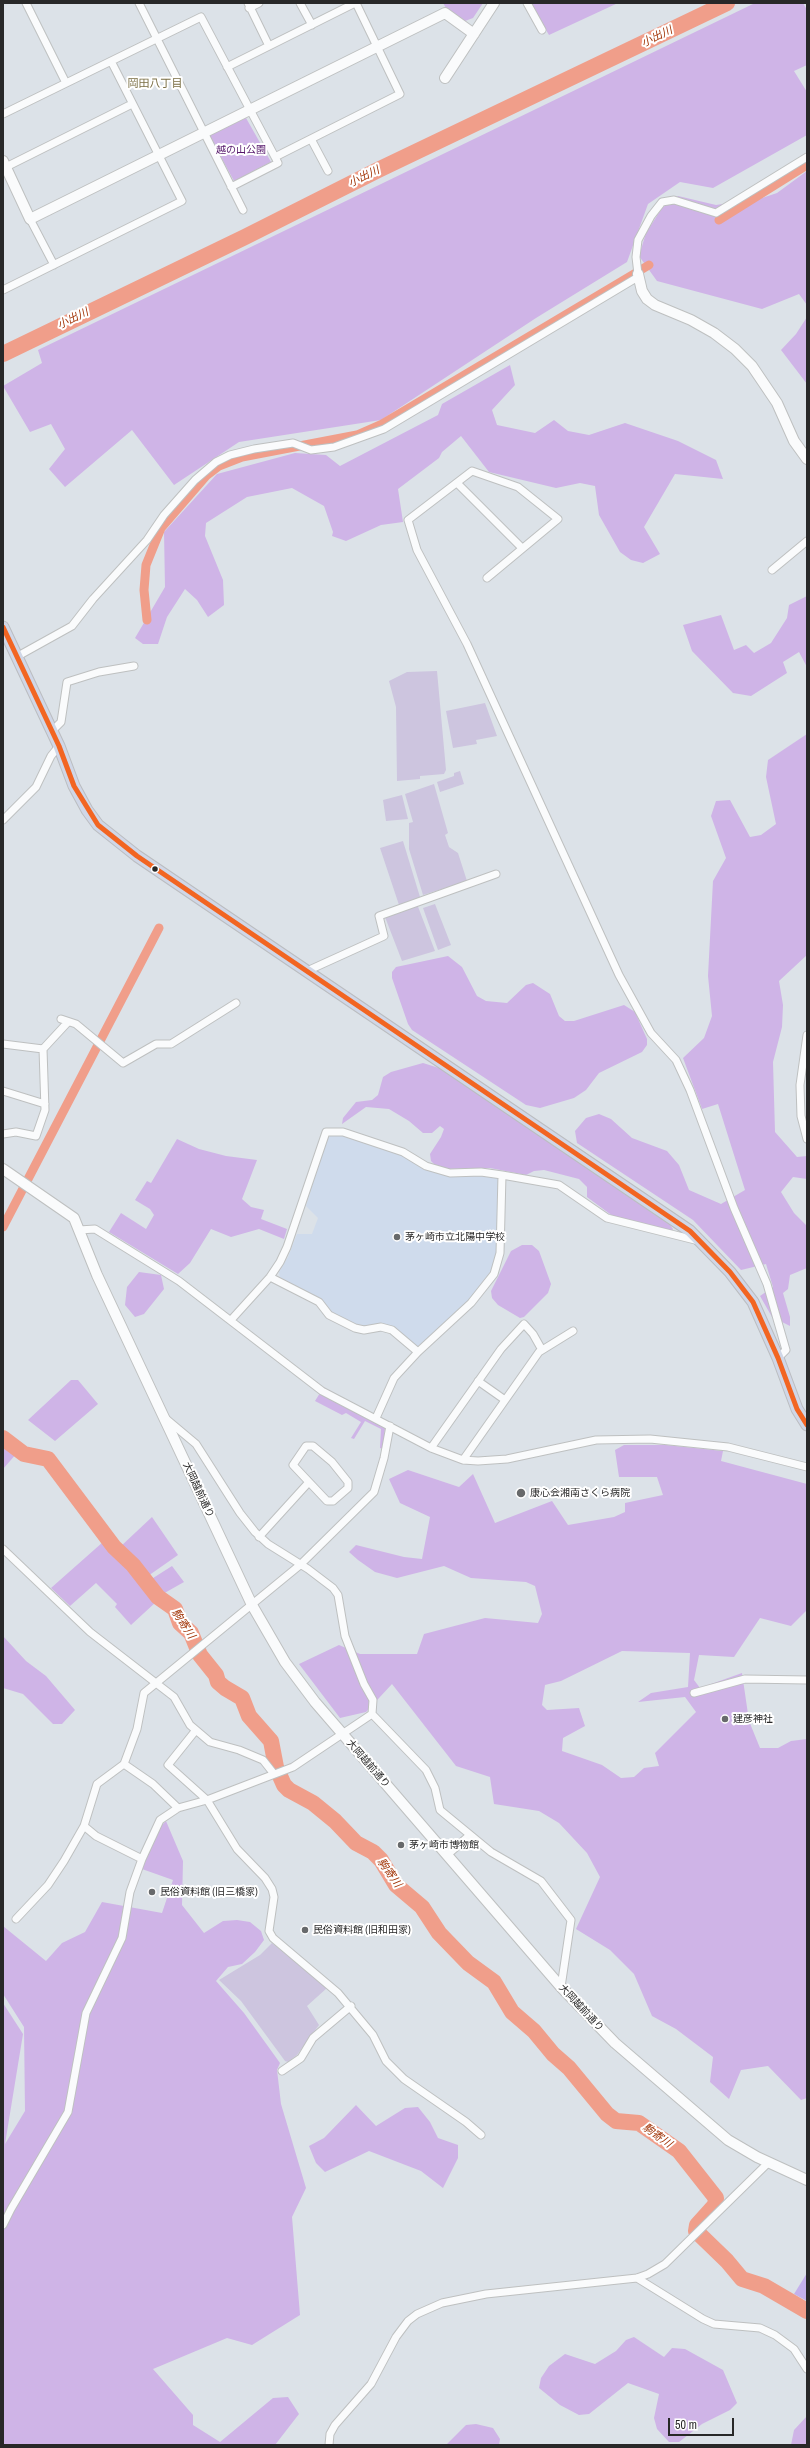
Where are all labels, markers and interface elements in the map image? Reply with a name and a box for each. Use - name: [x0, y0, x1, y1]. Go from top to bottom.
- water label: 小出川: [639, 24, 675, 50]
- district label: 岡田八丁目: [128, 77, 182, 91]
- park label: 越の山公園: [216, 144, 266, 156]
- water label: 小出川: [346, 164, 382, 190]
- water label: 小出川: [55, 306, 91, 332]
- unlabelled marker: [150, 864, 160, 874]
- place label: 茅ヶ崎市立北陽中学校: [405, 1231, 505, 1243]
- marker: 茅ヶ崎市立北陽中学校: [392, 1232, 402, 1242]
- street label: 大岡越前通り: [180, 1460, 216, 1520]
- marker: 康心会湘南さくら病院: [515, 1487, 527, 1499]
- place label: 康心会湘南さくら病院: [530, 1487, 630, 1499]
- water label: 駒寄川: [168, 1607, 198, 1641]
- place label: 建彦神社: [733, 1713, 773, 1725]
- marker: 建彦神社: [720, 1714, 730, 1724]
- street label: 大岡越前通り: [344, 1737, 392, 1791]
- place label: 茅ヶ崎市博物館: [409, 1839, 479, 1851]
- marker: 茅ヶ崎市博物館: [396, 1840, 406, 1850]
- water label: 駒寄川: [374, 1856, 404, 1890]
- place label: 民俗資料館 (旧三橋家): [160, 1886, 258, 1898]
- marker: 民俗資料館 (旧三橋家): [147, 1887, 157, 1897]
- place label: 民俗資料館 (旧和田家): [313, 1924, 411, 1936]
- marker: 民俗資料館 (旧和田家): [300, 1925, 310, 1935]
- street label: 大岡越前通り: [556, 1982, 606, 2034]
- water label: 駒寄川: [640, 2121, 674, 2151]
- scale bar: [670, 2410, 736, 2436]
- text: 50 m: [675, 2417, 697, 2433]

